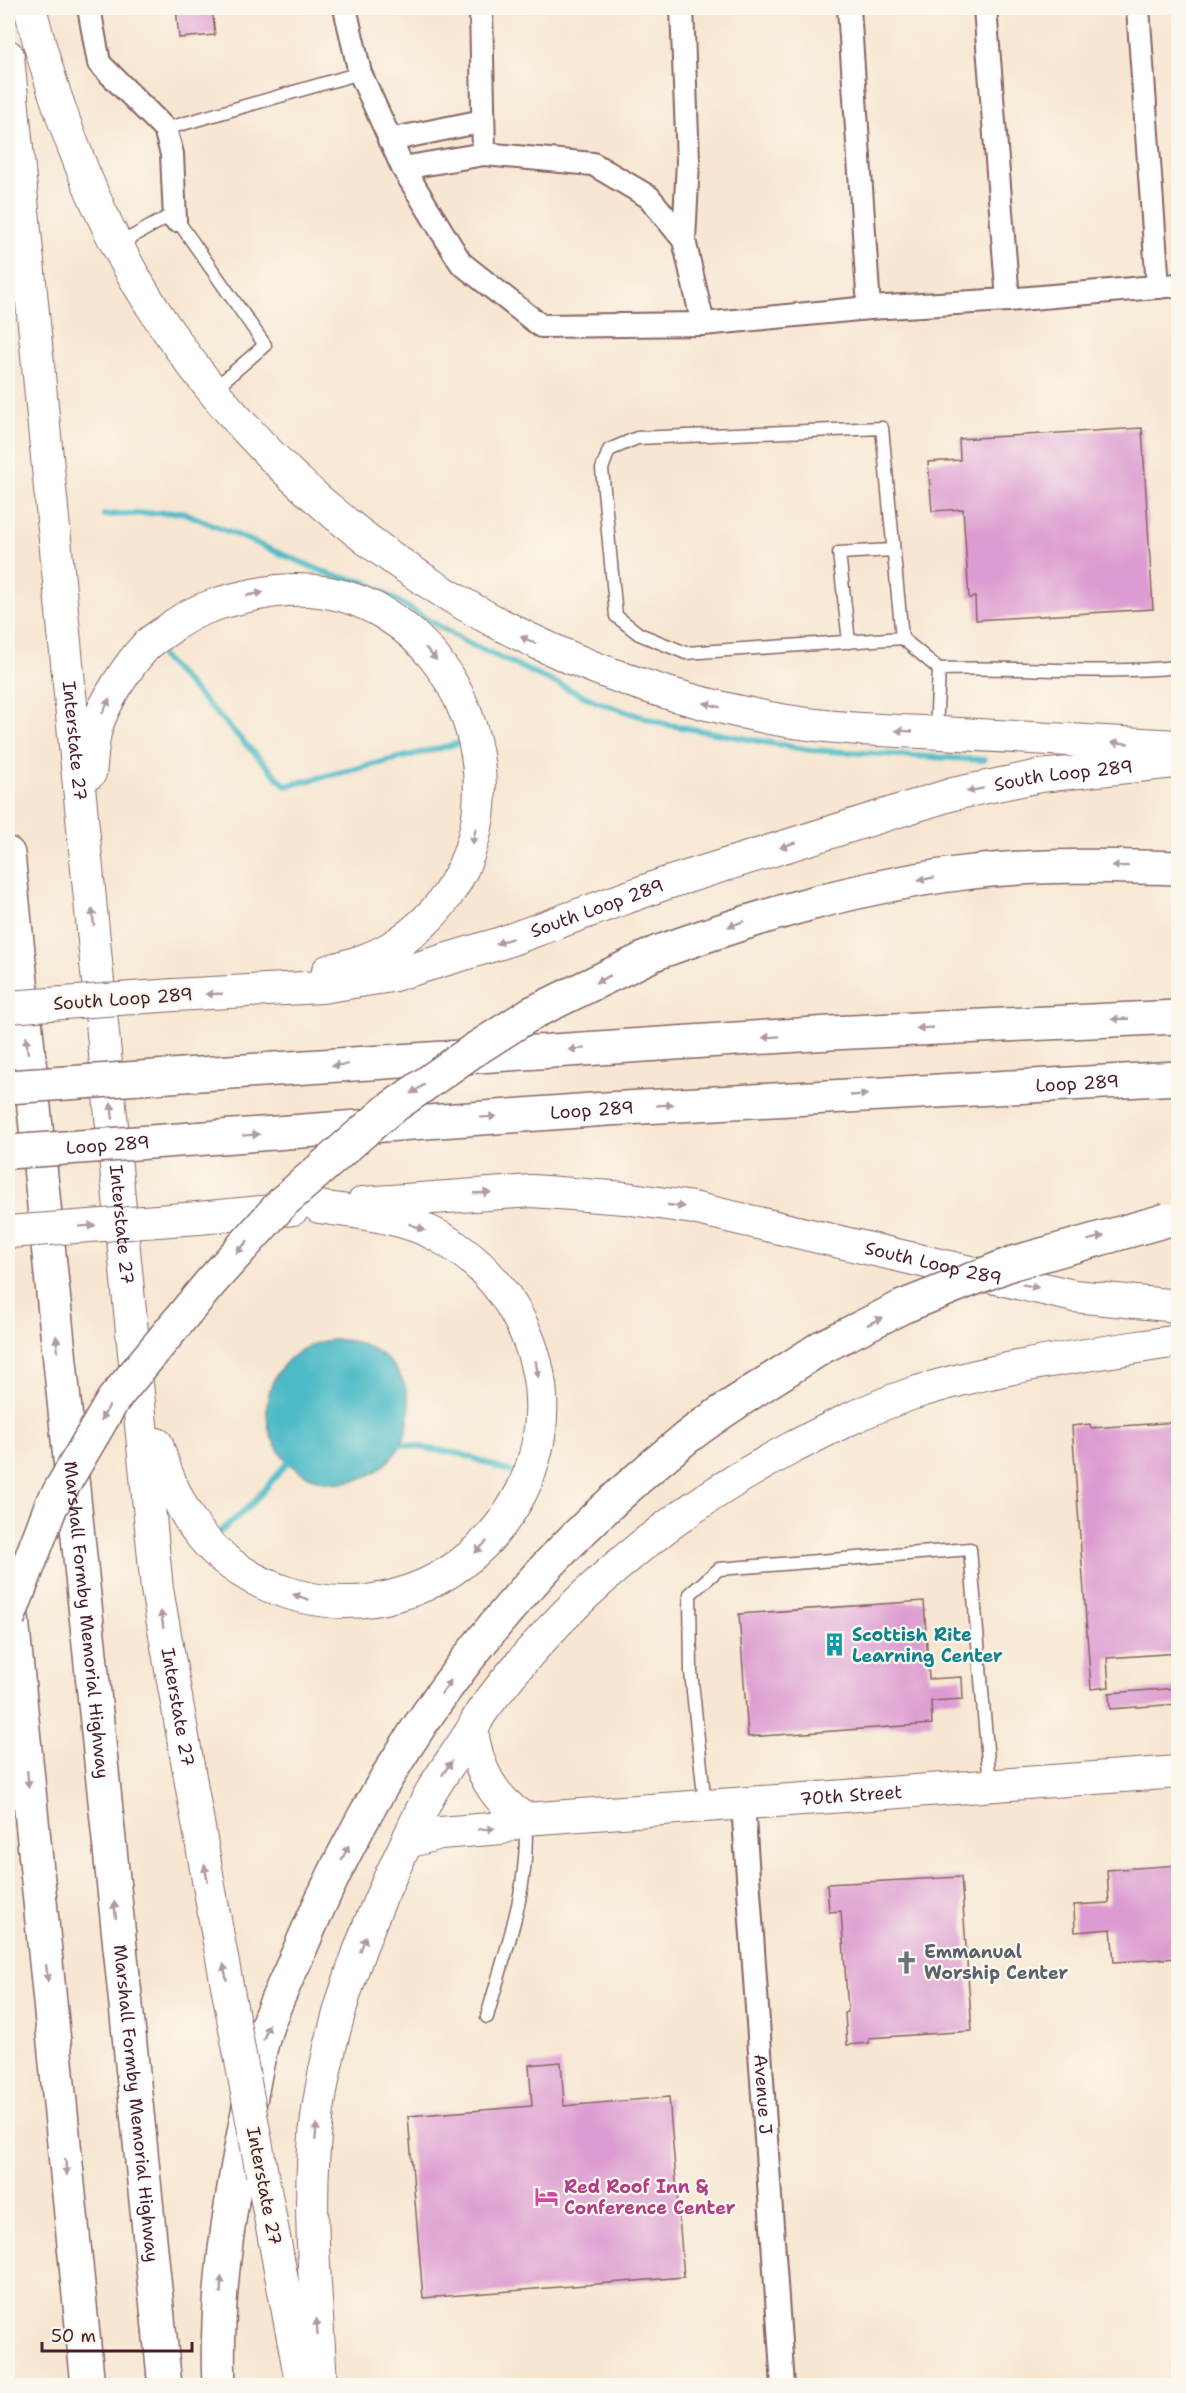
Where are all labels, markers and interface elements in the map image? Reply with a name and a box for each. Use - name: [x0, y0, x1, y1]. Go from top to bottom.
- one-way arrow: [246, 589, 265, 598]
- one-way arrow: [520, 635, 537, 644]
- one-way arrow: [424, 646, 437, 661]
- street label: Interstate 27: [57, 680, 92, 802]
- one-way arrow: [101, 698, 111, 715]
- one-way arrow: [702, 700, 720, 709]
- one-way arrow: [895, 727, 914, 736]
- one-way arrow: [1111, 738, 1130, 747]
- street label: South Loop 289: [992, 754, 1134, 797]
- one-way arrow: [966, 786, 985, 795]
- one-way arrow: [469, 827, 478, 846]
- one-way arrow: [779, 840, 797, 850]
- one-way arrow: [1111, 862, 1130, 871]
- street label: South Loop 289: [527, 873, 667, 943]
- one-way arrow: [916, 875, 935, 884]
- one-way arrow: [88, 908, 98, 927]
- one-way arrow: [727, 920, 745, 930]
- one-way arrow: [495, 937, 513, 947]
- one-way arrow: [595, 974, 612, 983]
- street label: South Loop 289: [52, 982, 194, 1016]
- one-way arrow: [205, 989, 224, 998]
- one-way arrow: [1111, 1014, 1130, 1023]
- one-way arrow: [916, 1023, 935, 1032]
- one-way arrow: [762, 1032, 781, 1041]
- one-way arrow: [22, 1036, 32, 1055]
- one-way arrow: [567, 1045, 586, 1054]
- one-way arrow: [331, 1060, 350, 1069]
- street label: Loop 289: [1035, 1069, 1120, 1098]
- one-way arrow: [411, 1083, 427, 1095]
- one-way arrow: [850, 1090, 869, 1099]
- street label: Loop 289: [549, 1096, 634, 1125]
- one-way arrow: [655, 1101, 674, 1110]
- one-way arrow: [107, 1102, 117, 1121]
- one-way arrow: [478, 1113, 497, 1122]
- street label: Loop 289: [65, 1130, 150, 1160]
- one-way arrow: [242, 1130, 261, 1140]
- street label: Interstate 27: [104, 1164, 139, 1285]
- one-way arrow: [472, 1189, 491, 1198]
- one-way arrow: [666, 1201, 685, 1210]
- one-way arrow: [77, 1221, 96, 1231]
- one-way arrow: [408, 1222, 426, 1232]
- one-way arrow: [1087, 1233, 1106, 1243]
- street label: South Loop 289: [862, 1236, 1004, 1291]
- one-way arrow: [236, 1239, 249, 1254]
- one-way arrow: [1020, 1282, 1039, 1292]
- one-way arrow: [866, 1316, 883, 1326]
- one-way arrow: [52, 1334, 62, 1353]
- one-way arrow: [533, 1360, 542, 1379]
- one-way arrow: [100, 1405, 110, 1422]
- street label: Marshall Formby Memorial Highway: [58, 1460, 115, 1780]
- one-way arrow: [475, 1540, 489, 1554]
- one-way arrow: [292, 1592, 310, 1601]
- one-way arrow: [157, 1609, 166, 1628]
- place label: Scottish Rite Learning Center: [852, 1623, 1003, 1668]
- building icon: Scottish Rite Learning Center: [821, 1632, 847, 1658]
- street label: Interstate 27: [156, 1646, 200, 1768]
- one-way arrow: [440, 1679, 452, 1695]
- one-way arrow: [441, 1761, 453, 1777]
- one-way arrow: [23, 1769, 33, 1788]
- street label: 70th Street: [799, 1780, 903, 1811]
- one-way arrow: [476, 1825, 495, 1834]
- one-way arrow: [340, 1845, 349, 1862]
- one-way arrow: [201, 1864, 210, 1883]
- one-way arrow: [110, 1900, 120, 1919]
- one-way arrow: [359, 1935, 368, 1953]
- place label: Emmanual Worship Center: [924, 1940, 1068, 1985]
- street label: Marshall Formby Memorial Highway: [108, 1943, 164, 2264]
- church icon: Emmanual Worship Center: [893, 1949, 919, 1975]
- one-way arrow: [220, 1962, 229, 1981]
- one-way arrow: [42, 1963, 52, 1982]
- one-way arrow: [262, 2022, 272, 2040]
- street label: Avenue J: [748, 2053, 778, 2135]
- one-way arrow: [311, 2123, 321, 2142]
- street label: Interstate 27: [241, 2125, 287, 2247]
- one-way arrow: [61, 2158, 71, 2177]
- place label: Red Roof Inn & Conference Center: [564, 2175, 736, 2220]
- hotel icon: Red Roof Inn & Conference Center: [533, 2184, 559, 2210]
- one-way arrow: [216, 2276, 225, 2295]
- scale bar: [42, 2315, 192, 2353]
- one-way arrow: [313, 2318, 322, 2337]
- text: 50 m: [51, 2324, 96, 2348]

